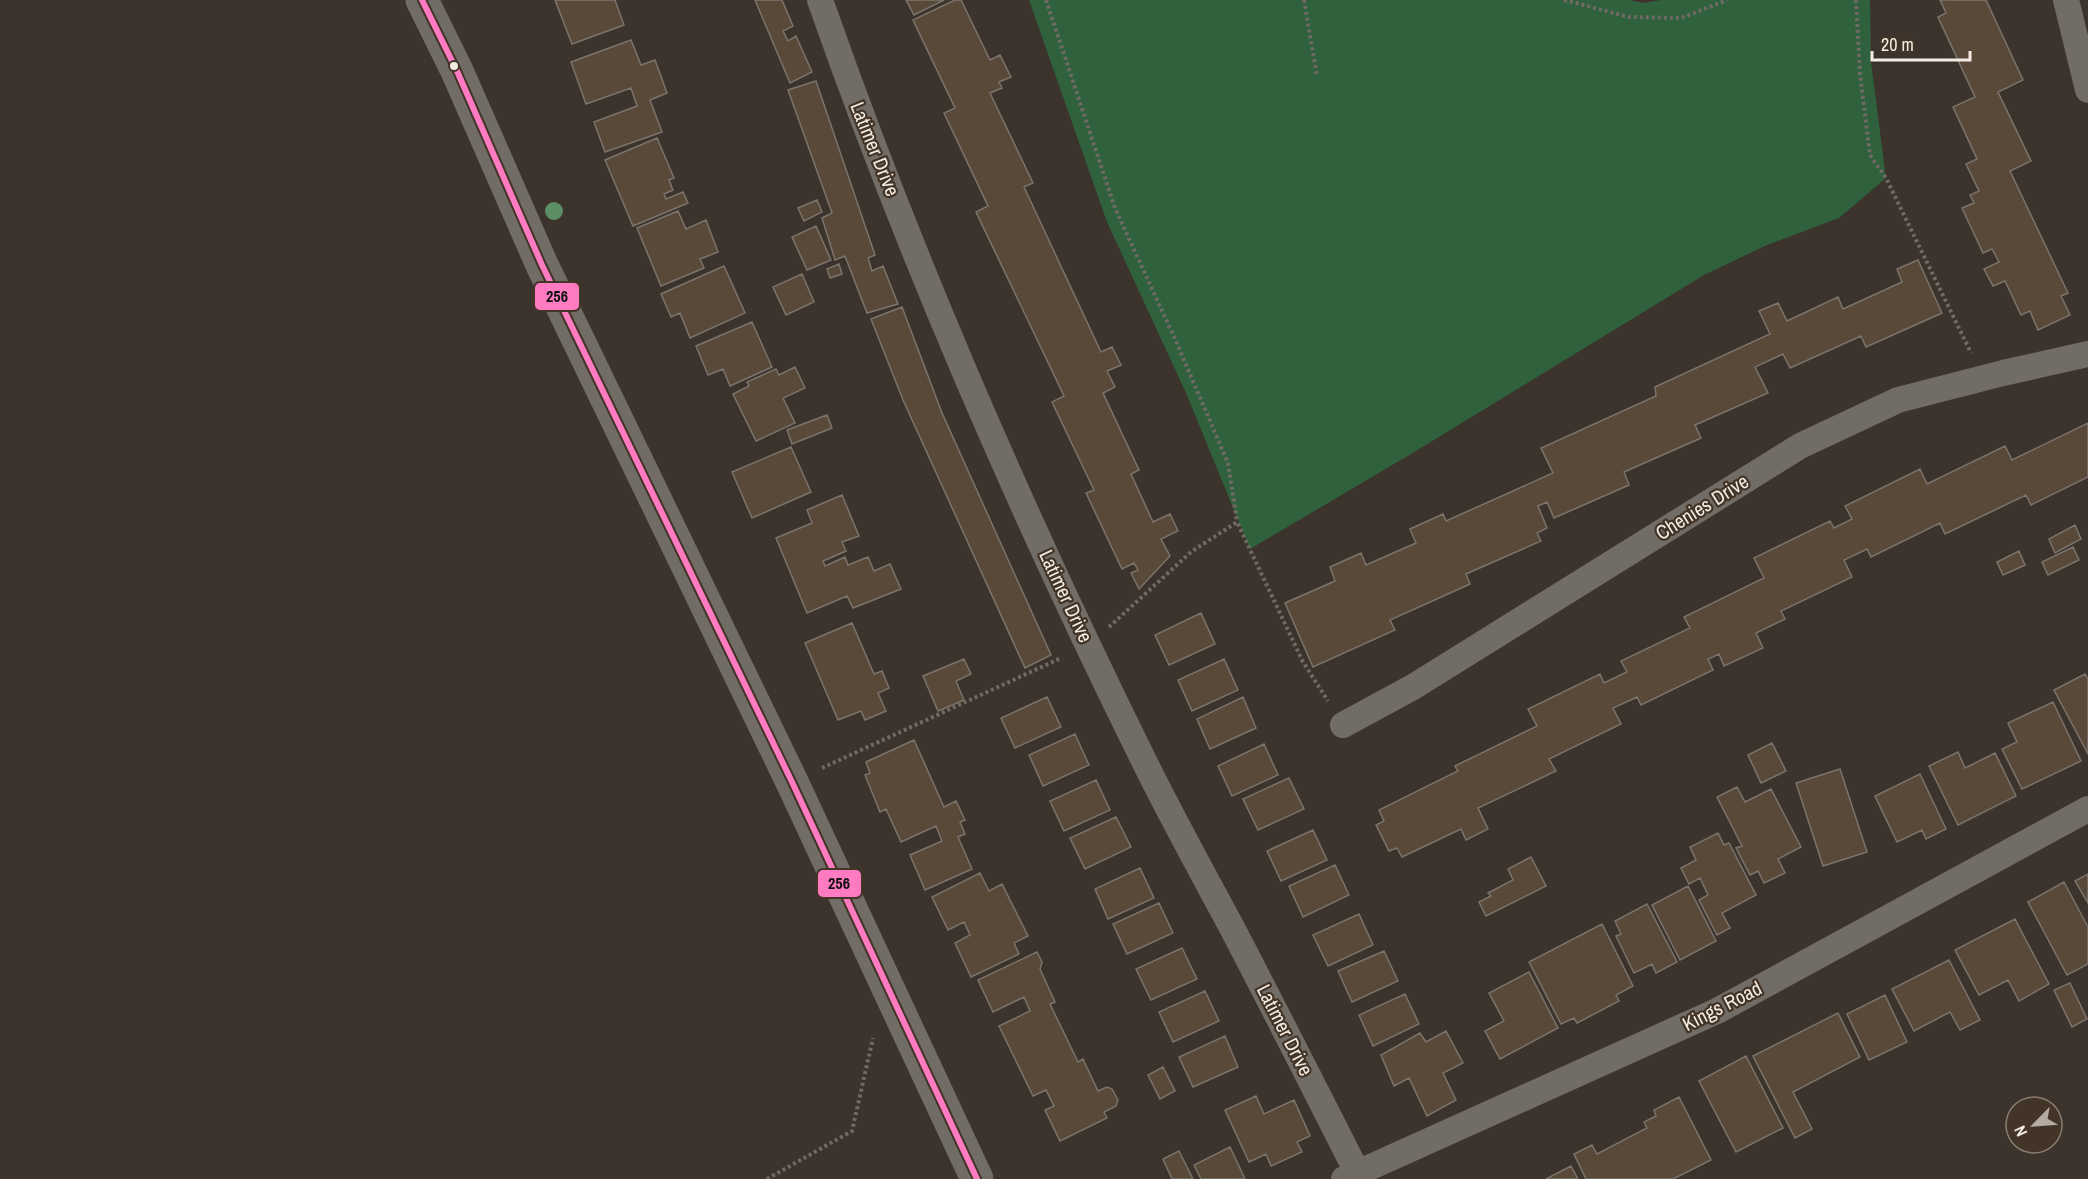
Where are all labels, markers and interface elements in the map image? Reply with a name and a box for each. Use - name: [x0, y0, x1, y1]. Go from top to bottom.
- scale bar: [1872, 24, 1970, 62]
- text: 20 m: [1881, 32, 1914, 57]
- unlabelled marker: [448, 60, 460, 72]
- street label: Latimer Drive: [844, 98, 907, 200]
- line badge: 256: [534, 282, 580, 311]
- text: 256: [546, 285, 568, 307]
- street label: Chenies Drive: [1650, 467, 1753, 546]
- street label: Latimer Drive: [1033, 545, 1100, 647]
- line badge: 256: [817, 869, 862, 898]
- text: 256: [828, 872, 850, 894]
- street label: Kings Road: [1677, 974, 1766, 1037]
- street label: Latimer Drive: [1251, 979, 1320, 1080]
- north arrow: [2004, 1095, 2064, 1155]
- text: N: [2008, 1122, 2032, 1140]

